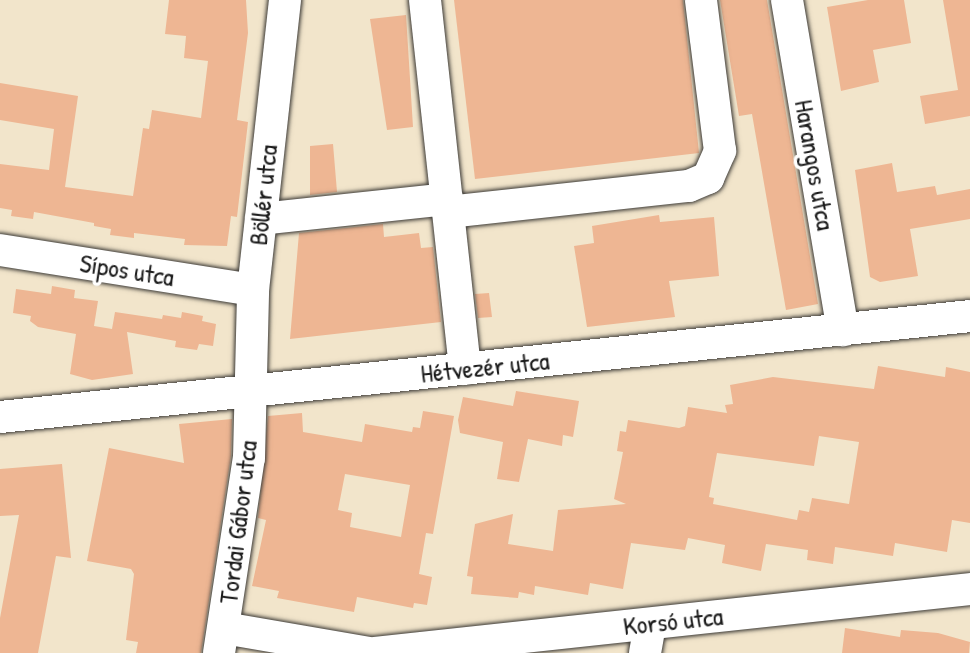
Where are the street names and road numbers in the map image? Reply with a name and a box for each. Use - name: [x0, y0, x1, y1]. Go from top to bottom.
- street label: Harangos utca: [788, 97, 842, 233]
- street label: Böllér utca: [242, 143, 284, 247]
- street label: Sípos utca: [78, 247, 176, 293]
- street label: Hétvezér utca: [419, 345, 551, 389]
- street label: Tordai Gábor utca: [213, 439, 263, 605]
- street label: Korsó utca: [622, 600, 724, 642]

